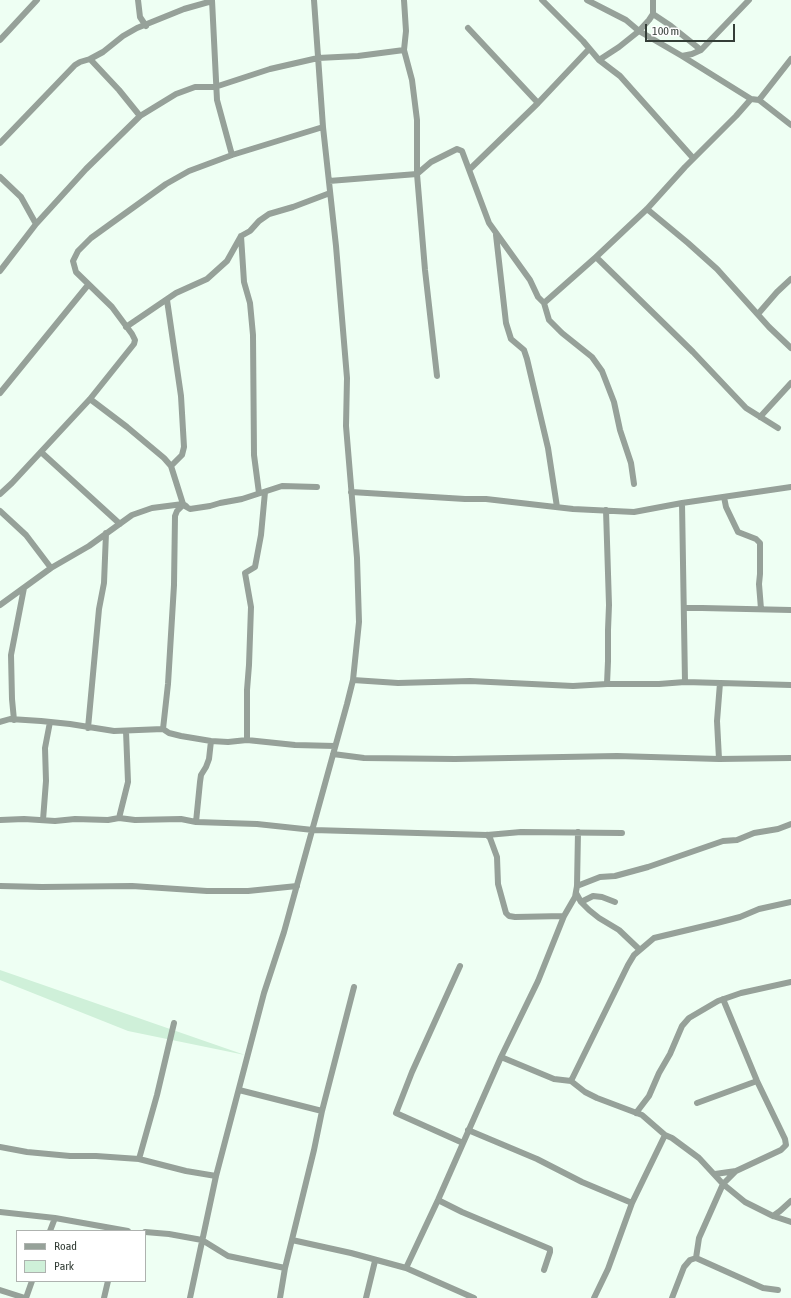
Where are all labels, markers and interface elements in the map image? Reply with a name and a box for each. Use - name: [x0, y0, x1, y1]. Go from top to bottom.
- scale bar: [647, 16, 737, 42]
- text: 100 m: [652, 24, 679, 38]
- legend: [16, 1230, 146, 1282]
- text: Road: [54, 1239, 77, 1253]
- text: Park: [54, 1259, 74, 1273]

